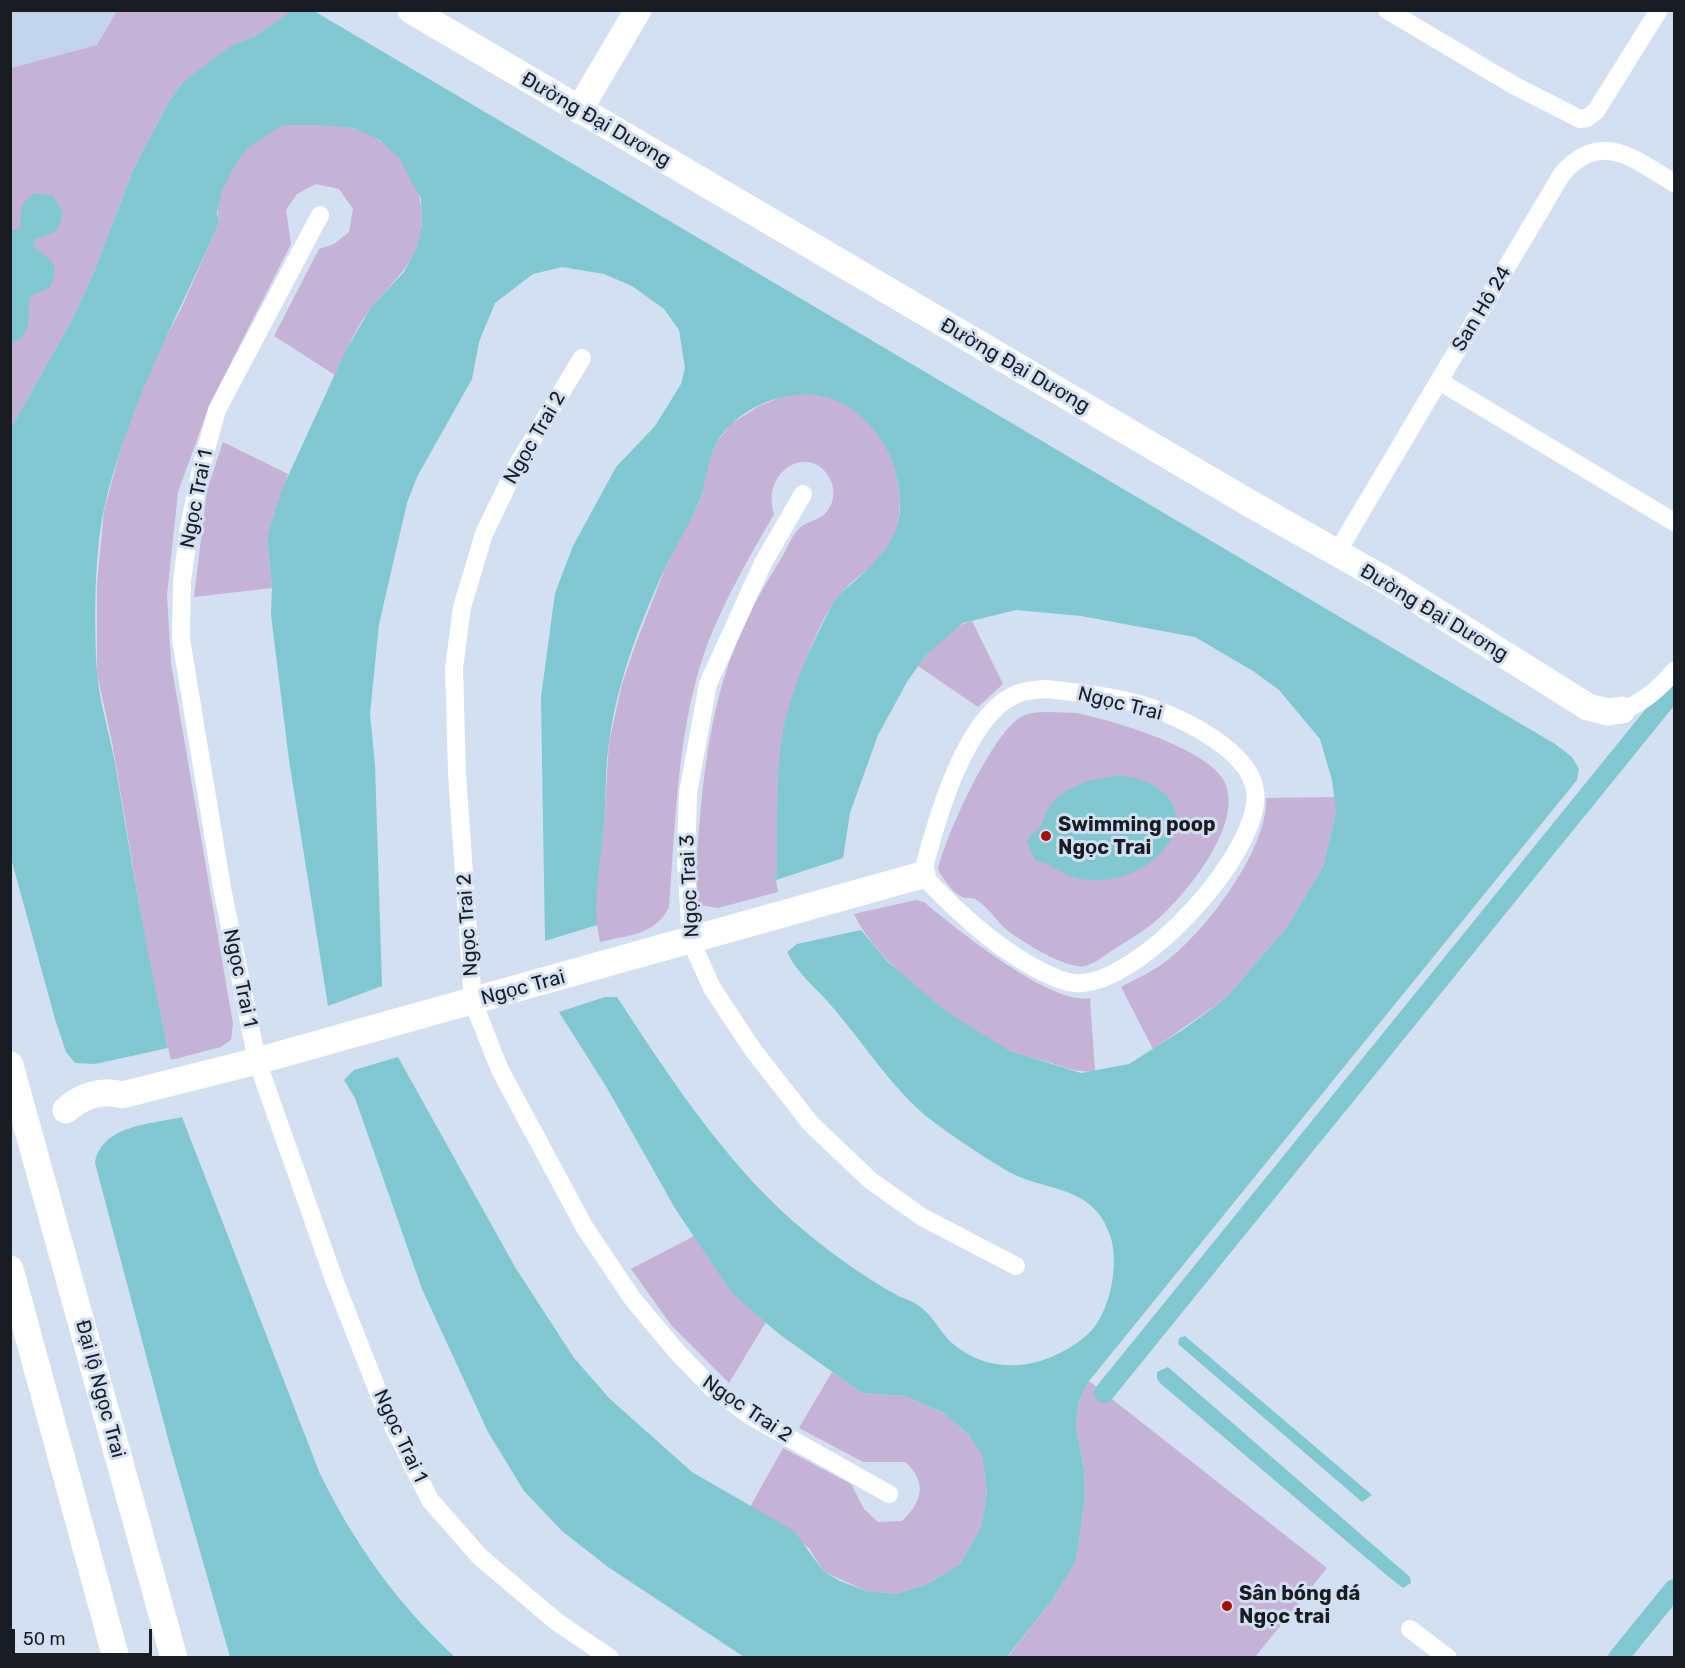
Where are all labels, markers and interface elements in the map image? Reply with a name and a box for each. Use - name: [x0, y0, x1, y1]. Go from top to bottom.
- street label: Đường Đại Dương: [517, 67, 675, 173]
- street label: San Hô 24: [1447, 262, 1517, 356]
- street label: Đường Đại Dương: [936, 313, 1094, 419]
- street label: Ngọc Trai 2: [499, 387, 571, 489]
- street label: Ngọc Trai 1: [176, 448, 218, 550]
- street label: Đường Đại Dương: [1356, 559, 1512, 667]
- street label: Ngọc Trai: [1075, 682, 1165, 726]
- place label: Swimming poop Ngọc Trai: [1058, 813, 1216, 860]
- marker: Swimming poop Ngọc Trai: [1039, 829, 1053, 843]
- street label: Ngọc Trai 3: [675, 834, 705, 938]
- street label: Ngọc Trai 2: [452, 873, 484, 977]
- street label: Ngọc Trai 1: [218, 927, 262, 1029]
- street label: Ngọc Trai: [478, 965, 568, 1011]
- street label: Đại lộ Ngọc Trai: [70, 1317, 130, 1461]
- street label: Ngọc Trai 2: [698, 1370, 796, 1448]
- street label: Ngọc Trai 1: [368, 1386, 432, 1486]
- place label: Sân bóng đá Ngọc trai: [1239, 1582, 1360, 1629]
- marker: Sân bóng đá Ngọc trai: [1220, 1599, 1234, 1613]
- scale bar: [15, 1617, 154, 1655]
- text: 50 m: [23, 1628, 66, 1650]

